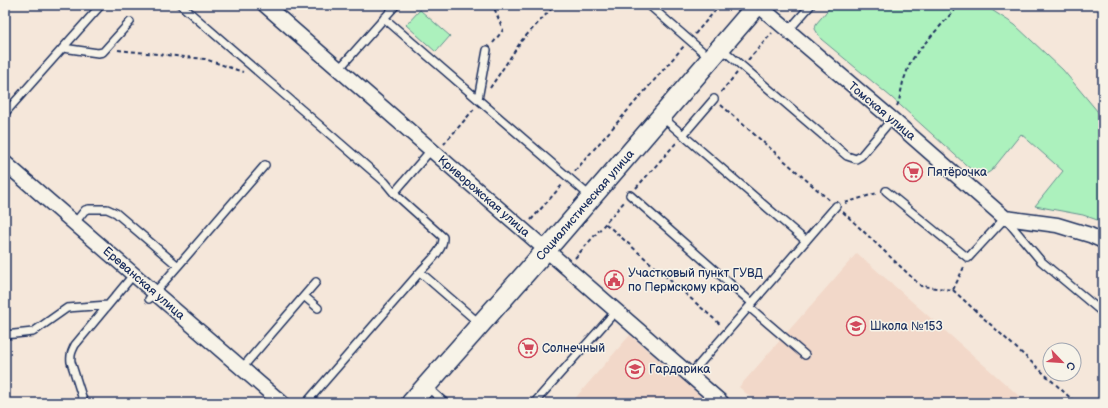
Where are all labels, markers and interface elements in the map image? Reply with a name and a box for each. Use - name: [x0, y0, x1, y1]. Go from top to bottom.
- street label: Томская улица: [845, 79, 918, 144]
- street label: Социалистическая улица: [533, 147, 638, 264]
- street label: Криворожская улица: [435, 152, 533, 240]
- supermarket icon: Пятёрочка: [902, 161, 924, 183]
- place label: Пятёрочка: [927, 165, 987, 180]
- street label: Ереванская улица: [100, 244, 188, 323]
- place label: Участковый пункт ГУВД по Пермскому краю: [628, 266, 764, 295]
- public building icon: Участковый пункт ГУВД по Пермскому краю: [603, 269, 625, 291]
- school or university icon: Школа №153: [845, 315, 867, 337]
- place label: Школа №153: [870, 319, 943, 334]
- supermarket icon: Солнечный: [517, 337, 539, 359]
- place label: Солнечный: [542, 341, 605, 356]
- north arrow: [1042, 342, 1082, 382]
- school or university icon: Гардарика: [624, 358, 646, 380]
- text: С: [1063, 360, 1078, 373]
- place label: Гардарика: [649, 362, 710, 377]

